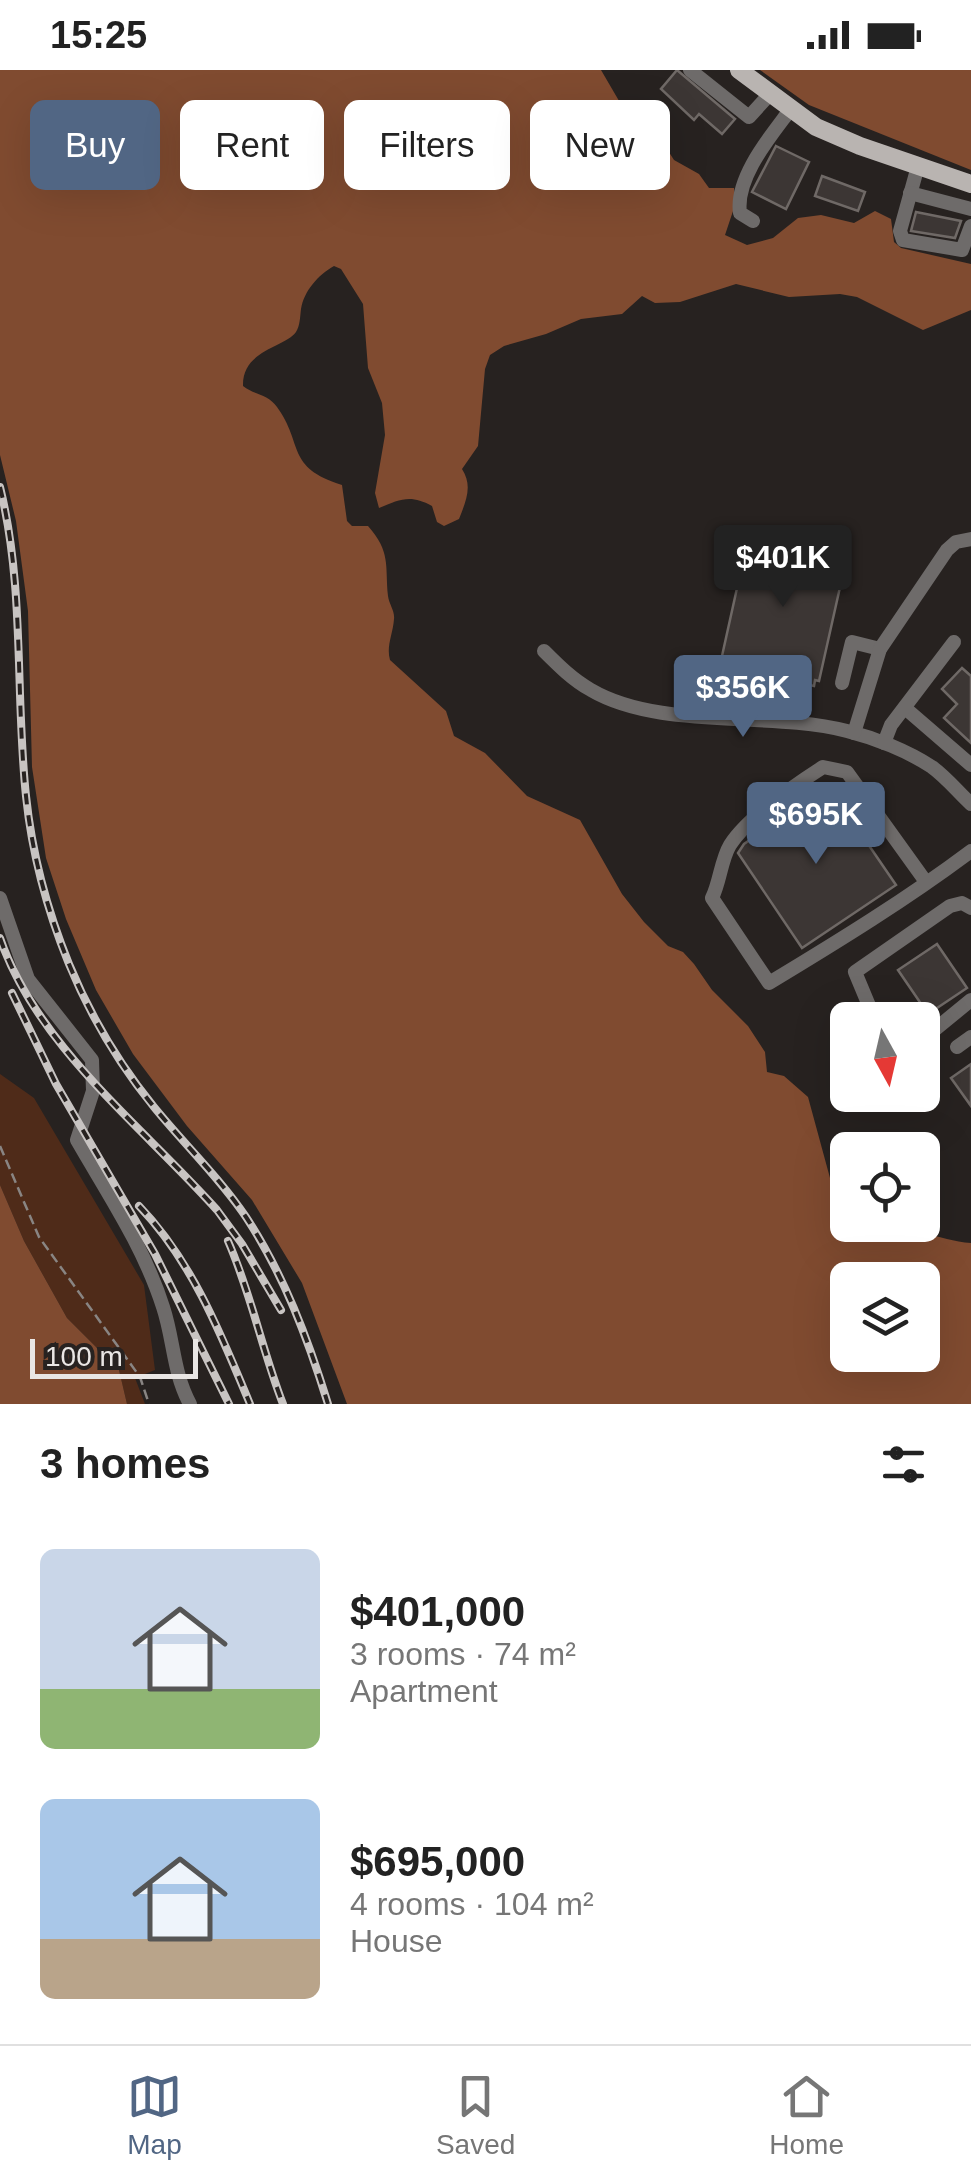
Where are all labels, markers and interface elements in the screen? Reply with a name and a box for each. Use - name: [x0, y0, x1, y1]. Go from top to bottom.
- text: 15:25: [50, 14, 147, 56]
- chip: Buy: [30, 100, 160, 190]
- chip: Rent: [180, 100, 324, 190]
- chip: Filters: [344, 100, 510, 190]
- chip: New: [530, 100, 670, 190]
- pin: $401K: [713, 525, 853, 610]
- text: $401K: [736, 539, 830, 575]
- pin: $356K: [673, 655, 813, 740]
- text: $356K: [696, 669, 790, 705]
- pin: $695K: [746, 782, 886, 867]
- text: $695K: [769, 796, 863, 832]
- north arrow: [830, 1002, 940, 1112]
- map controls: [830, 1002, 940, 1372]
- button: locate: [830, 1132, 940, 1242]
- button: layers: [830, 1262, 940, 1372]
- scale bar: [30, 1334, 198, 1378]
- text: 100 m: [45, 1341, 123, 1372]
- icon: filters: [876, 1437, 931, 1492]
- text: 3 homes: [40, 1440, 210, 1487]
- text: $401,000: [350, 1588, 525, 1635]
- icon: home: [120, 1589, 240, 1709]
- text: 3 rooms · 74 m²: [350, 1636, 576, 1672]
- text: Apartment: [350, 1673, 498, 1709]
- text: $695,000: [350, 1838, 525, 1885]
- icon: home: [120, 1839, 240, 1959]
- text: 4 rooms · 104 m²: [350, 1886, 594, 1922]
- text: House: [350, 1923, 443, 1959]
- tab: Map: [127, 2069, 182, 2161]
- tab: Saved: [436, 2069, 515, 2161]
- tab: Home: [769, 2069, 844, 2161]

